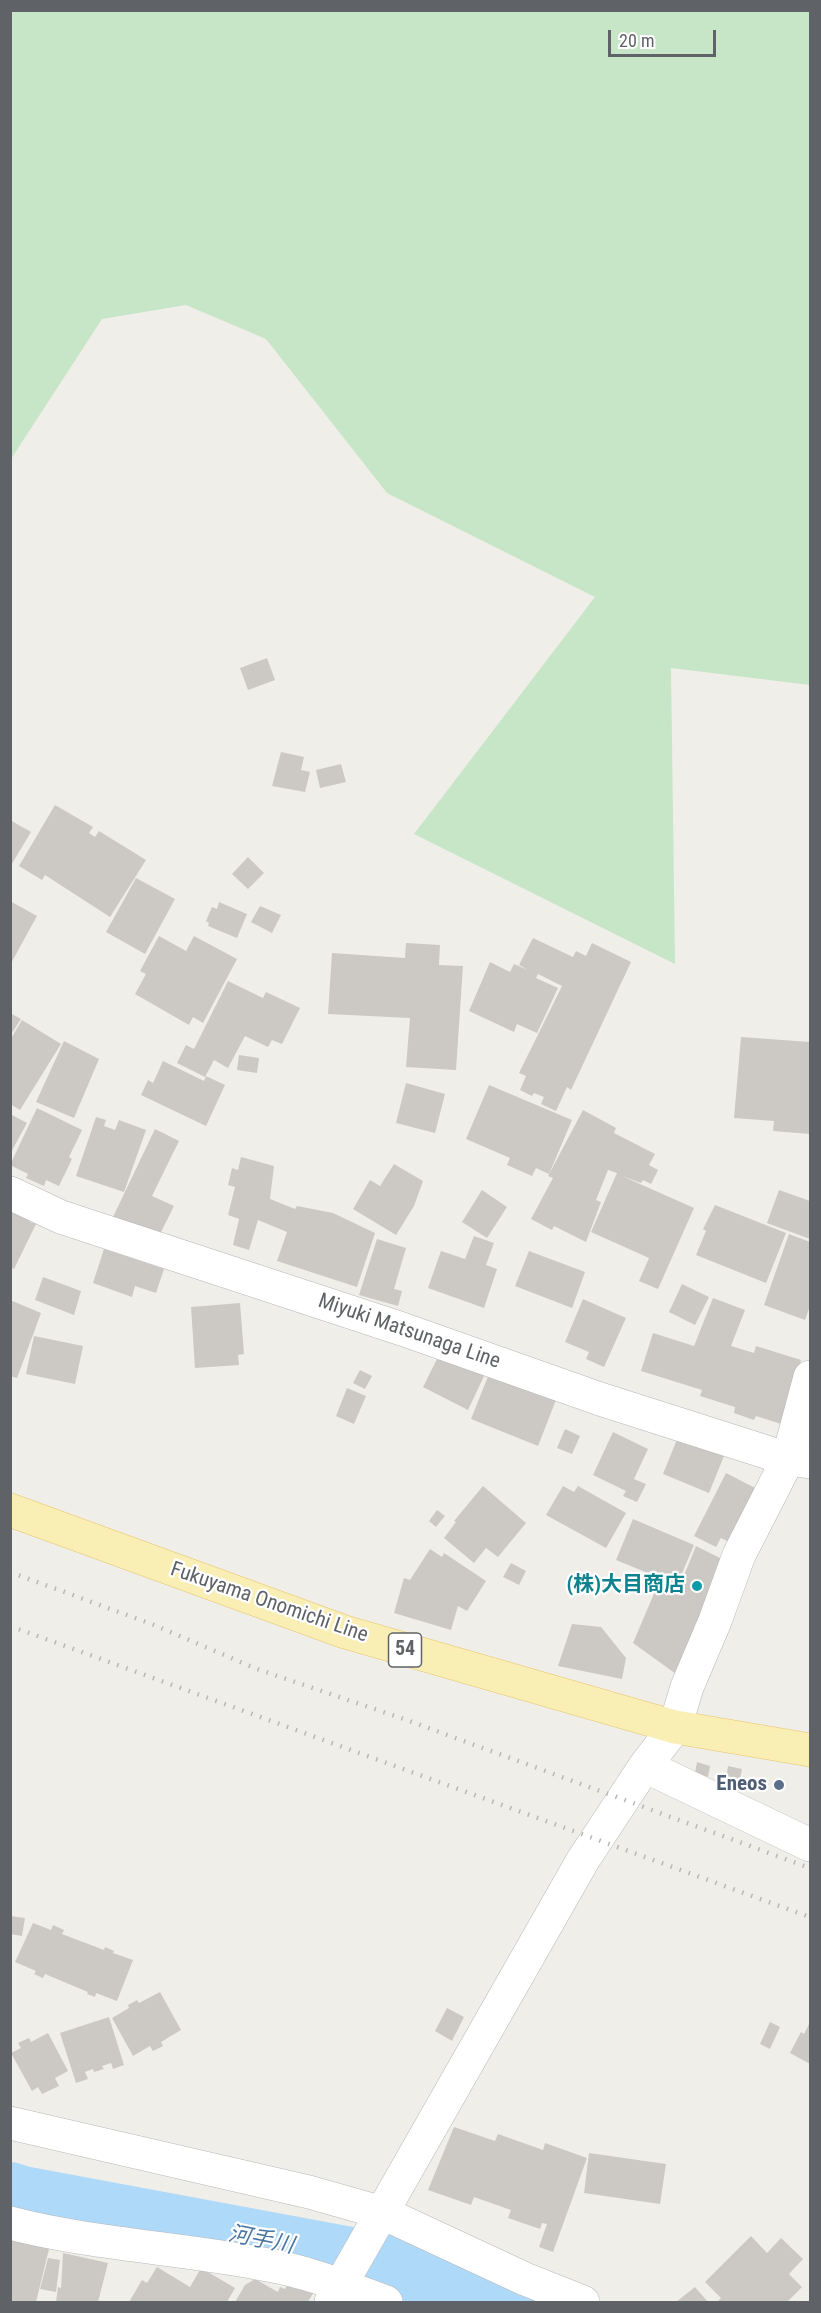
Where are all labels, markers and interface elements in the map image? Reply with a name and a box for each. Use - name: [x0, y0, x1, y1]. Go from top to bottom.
- scale bar: [611, 18, 719, 56]
- text: 20 m: [619, 30, 654, 51]
- street label: Miyuki Matsunaga Line: [315, 1289, 503, 1375]
- street label: Fukuyama Onomichi Line: [167, 1557, 371, 1649]
- place label: (株)大目商店: [566, 1573, 685, 1599]
- marker: (株)大目商店: [690, 1579, 704, 1593]
- road number: 54: [388, 1633, 422, 1667]
- place label: Eneos: [716, 1772, 767, 1798]
- marker: Eneos: [772, 1778, 786, 1792]
- water label: 河手川: [226, 2222, 296, 2260]

